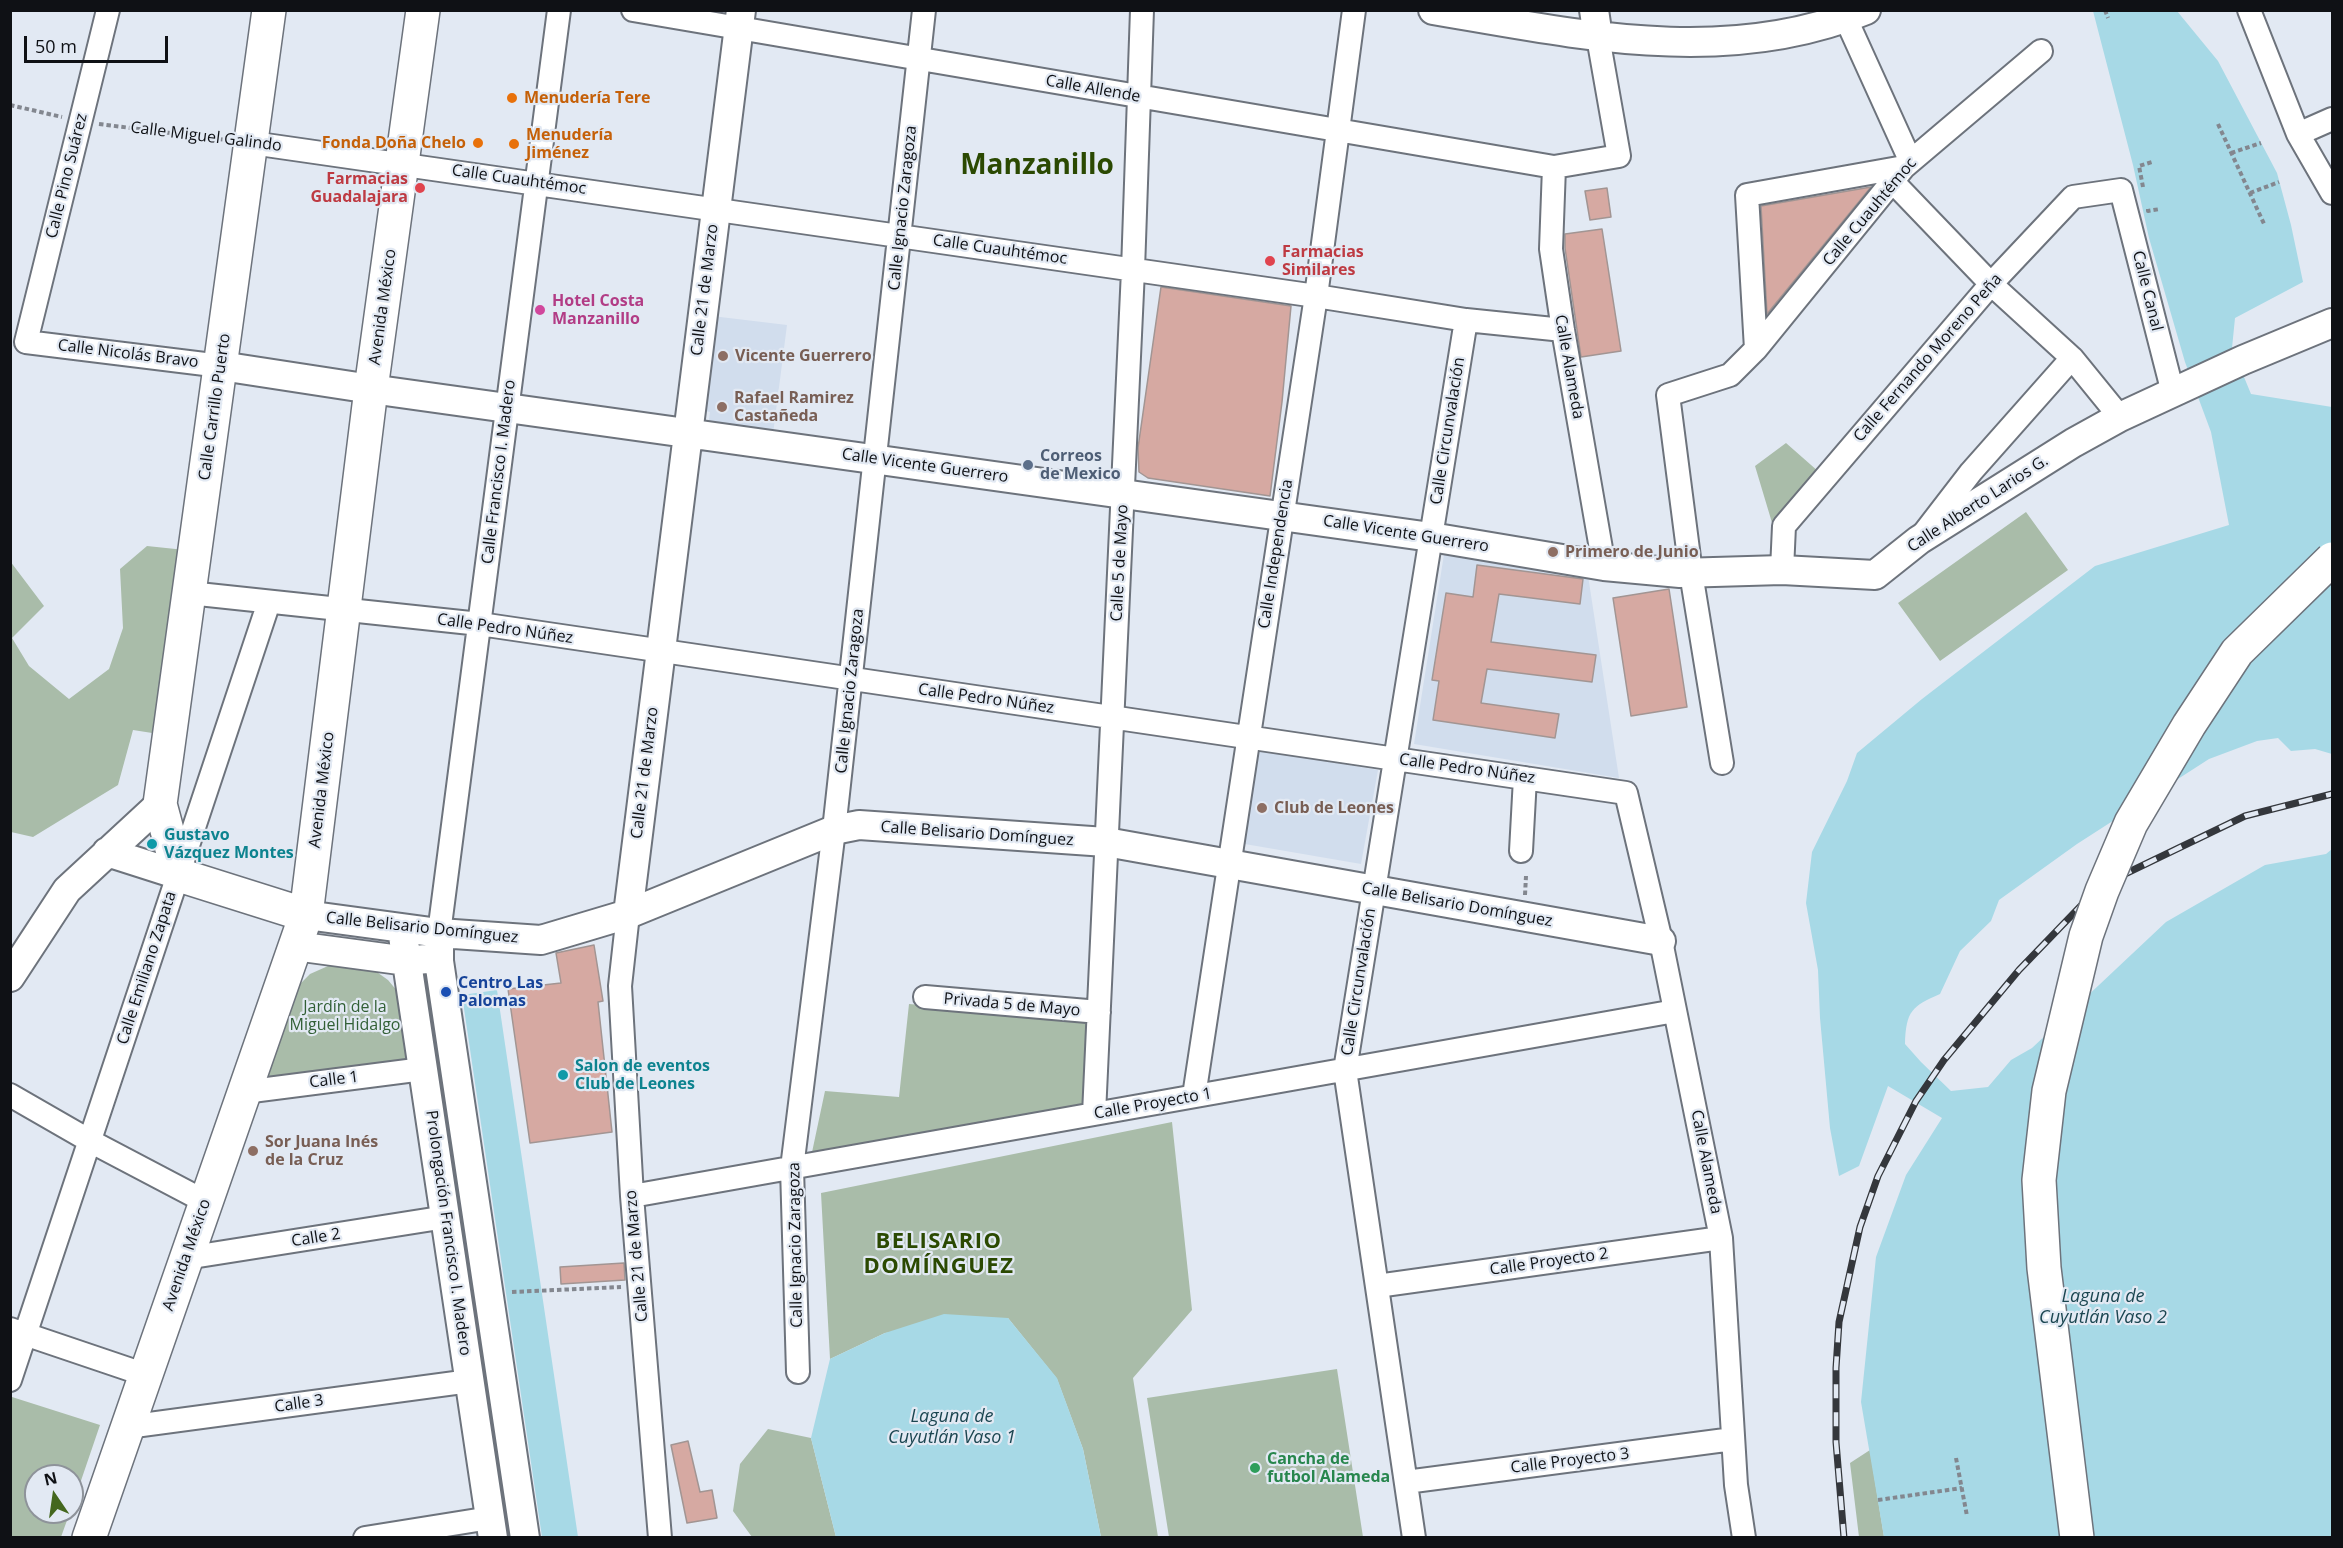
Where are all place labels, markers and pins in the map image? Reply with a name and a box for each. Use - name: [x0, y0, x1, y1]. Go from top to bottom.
- place label: Menudería Tere: [524, 88, 651, 108]
- marker: Menudería Tere: [505, 91, 519, 105]
- place label: Menudería Jiménez: [526, 125, 613, 163]
- place label: Fonda Doña Chelo: [322, 133, 466, 153]
- marker: Fonda Doña Chelo: [471, 136, 485, 150]
- marker: Menudería Jiménez: [507, 137, 521, 151]
- place label: Farmacias Guadalajara: [310, 169, 408, 207]
- marker: Farmacias Guadalajara: [413, 181, 427, 195]
- place label: Farmacias Similares: [1282, 242, 1364, 280]
- marker: Farmacias Similares: [1263, 254, 1277, 268]
- place label: Hotel Costa Manzanillo: [552, 291, 644, 329]
- marker: Hotel Costa Manzanillo: [533, 303, 547, 317]
- place label: Vicente Guerrero: [735, 346, 872, 366]
- marker: Vicente Guerrero: [716, 349, 730, 363]
- place label: Rafael Ramirez Castañeda: [734, 388, 854, 426]
- marker: Rafael Ramirez Castañeda: [715, 400, 729, 414]
- place label: Correos de Mexico: [1040, 446, 1121, 484]
- marker: Correos de Mexico: [1021, 458, 1035, 472]
- place label: Primero de Junio: [1565, 542, 1699, 562]
- marker: Primero de Junio: [1546, 545, 1560, 559]
- place label: Club de Leones: [1274, 798, 1394, 818]
- marker: Club de Leones: [1255, 801, 1269, 815]
- place label: Gustavo Vázquez Montes: [164, 825, 294, 863]
- marker: Gustavo Vázquez Montes: [145, 837, 159, 851]
- place label: Centro Las Palomas: [458, 973, 543, 1011]
- marker: Centro Las Palomas: [439, 985, 453, 999]
- place label: Salon de eventos Club de Leones: [575, 1056, 710, 1094]
- marker: Salon de eventos Club de Leones: [556, 1068, 570, 1082]
- place label: Sor Juana Inés de la Cruz: [265, 1132, 378, 1170]
- marker: Sor Juana Inés de la Cruz: [246, 1144, 260, 1158]
- place label: Cancha de futbol Alameda: [1267, 1449, 1390, 1487]
- marker: Cancha de futbol Alameda: [1248, 1461, 1262, 1475]

